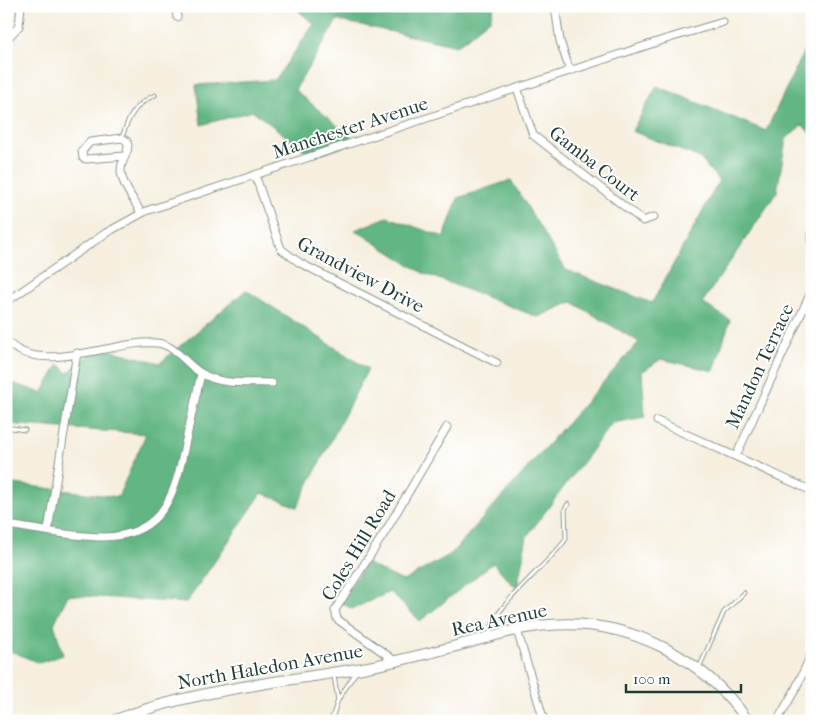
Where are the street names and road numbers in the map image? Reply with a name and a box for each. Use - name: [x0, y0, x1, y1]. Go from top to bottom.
- street label: Manchester Avenue: [270, 92, 431, 163]
- street label: Gamba Court: [545, 122, 644, 206]
- street label: Grandview Drive: [293, 232, 428, 318]
- street label: Mandon Terrace: [721, 300, 798, 432]
- street label: Coles Hill Road: [317, 486, 401, 605]
- street label: Rea Avenue: [449, 599, 549, 641]
- street label: North Haledon Avenue: [176, 640, 365, 694]

